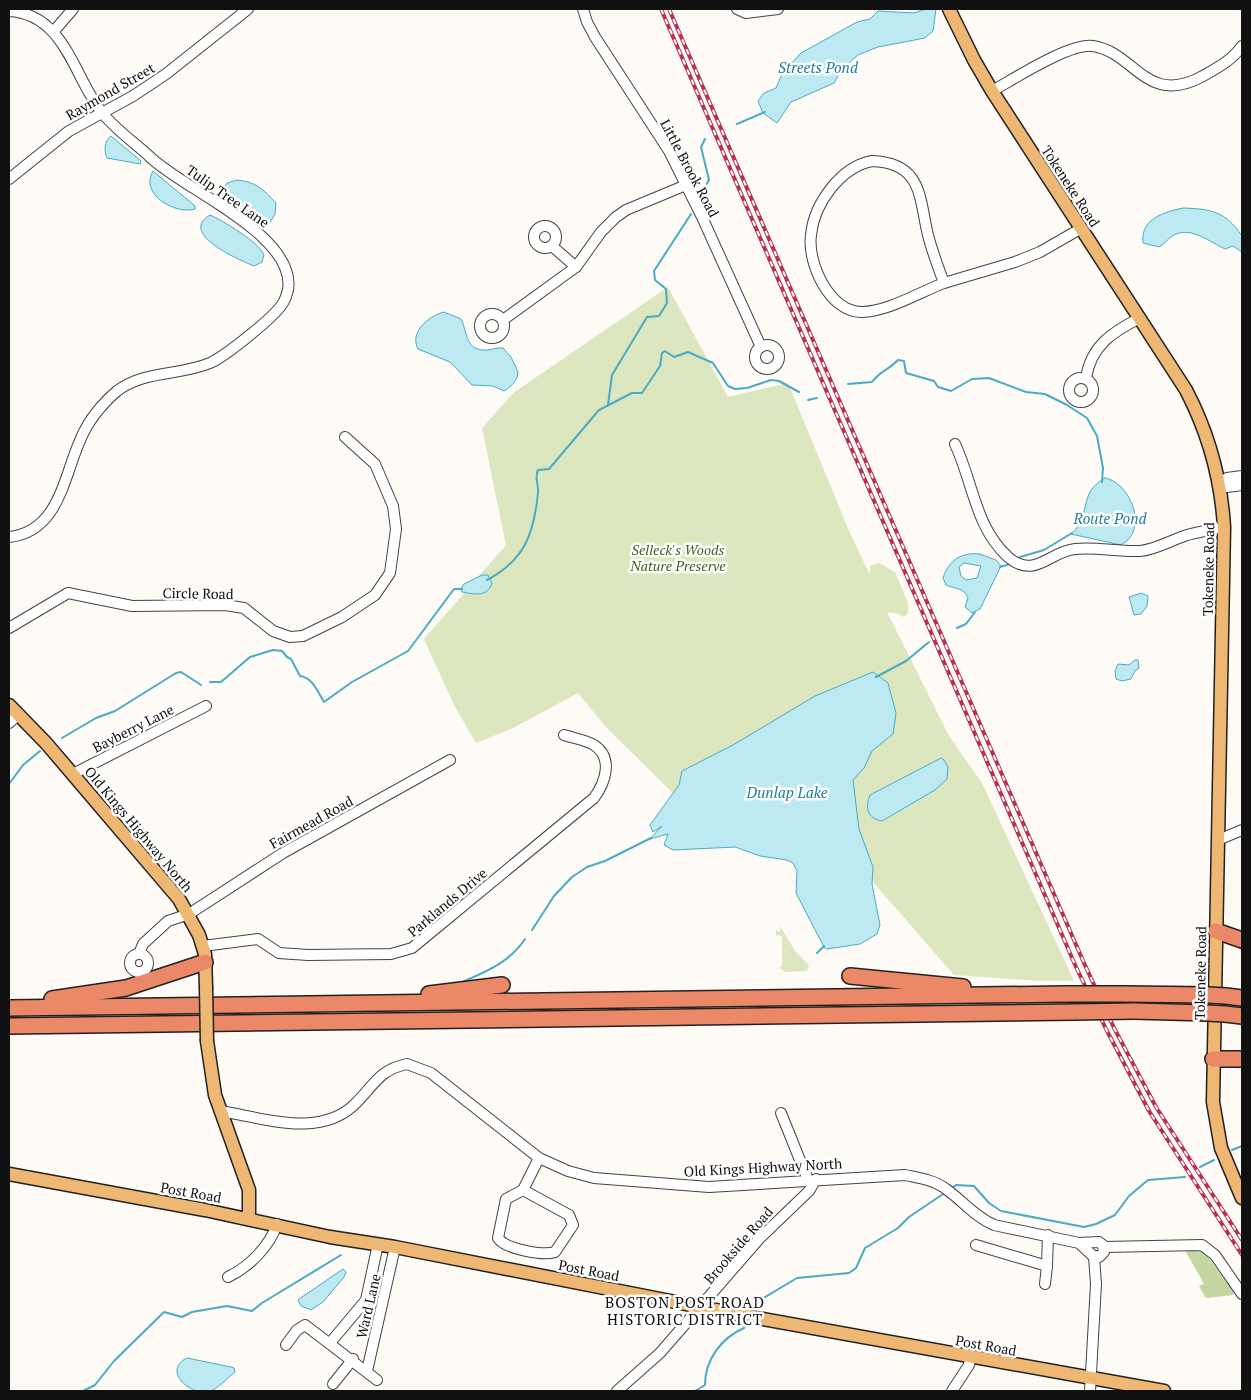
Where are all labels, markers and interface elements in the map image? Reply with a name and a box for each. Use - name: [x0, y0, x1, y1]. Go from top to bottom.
- street label: Raymond Street: [62, 57, 159, 124]
- water label: Streets Pond: [778, 57, 859, 77]
- street label: Little Brook Road: [656, 116, 724, 220]
- street label: Tokeneke Road: [1038, 142, 1105, 231]
- street label: Tulip Tree Lane: [183, 160, 273, 232]
- water label: Route Pond: [1072, 508, 1147, 528]
- street label: Tokeneke Road: [1198, 522, 1218, 616]
- park label: Selleck's Woods Nature Preserve: [629, 540, 726, 575]
- street label: Circle Road: [162, 583, 234, 603]
- street label: Bayberry Lane: [89, 699, 177, 757]
- street label: Old Kings Highway North: [81, 762, 197, 896]
- water label: Dunlap Lake: [745, 782, 828, 802]
- street label: Fairmead Road: [266, 791, 356, 853]
- street label: Parklands Drive: [403, 863, 491, 941]
- street label: Tokeneke Road: [1190, 926, 1210, 1020]
- street label: Old Kings Highway North: [683, 1153, 843, 1181]
- street label: Post Road: [159, 1177, 223, 1207]
- street label: Brookside Road: [699, 1202, 777, 1288]
- street label: Post Road: [557, 1255, 621, 1285]
- street label: Ward Lane: [351, 1272, 385, 1340]
- district label: BOSTON POST ROAD HISTORIC DISTRICT: [605, 1292, 765, 1329]
- street label: Post Road: [954, 1330, 1018, 1360]

